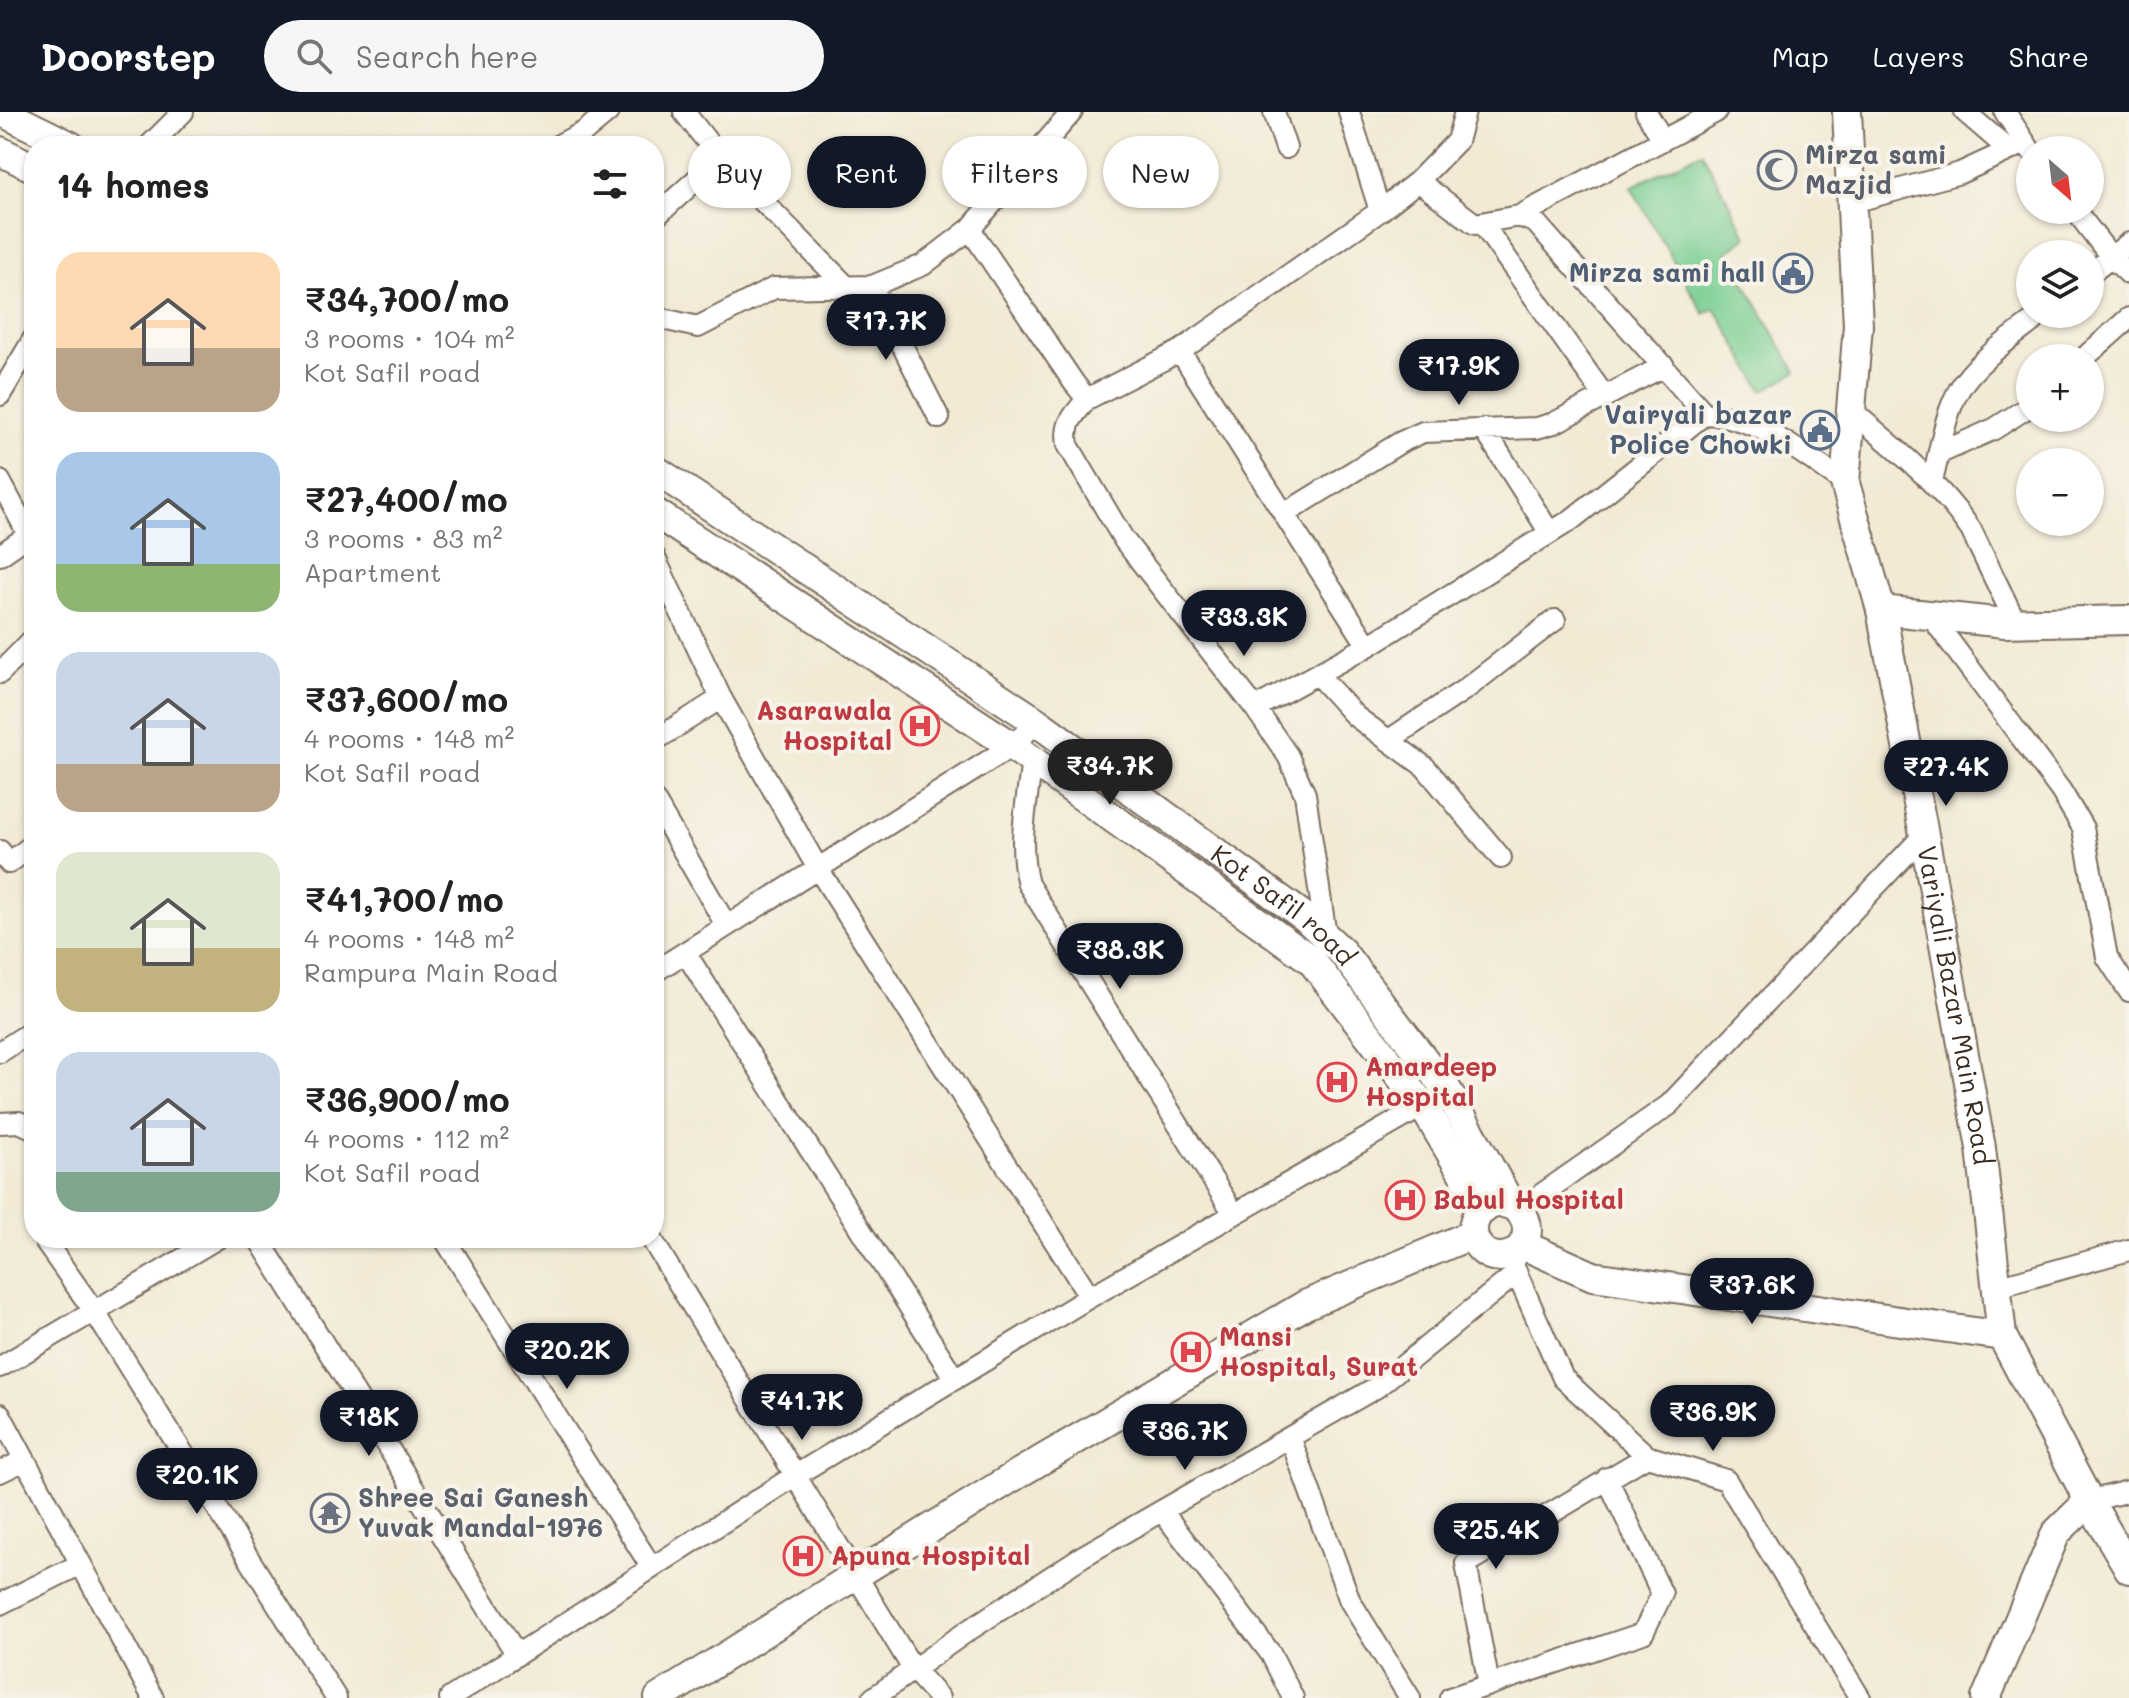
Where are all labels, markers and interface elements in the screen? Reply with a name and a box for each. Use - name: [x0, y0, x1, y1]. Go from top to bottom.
- search box: [264, 20, 824, 92]
- text: Doorstep: [40, 31, 216, 81]
- icon: search: [292, 34, 336, 78]
- text: Search here: [356, 36, 538, 76]
- text: Map: [1772, 38, 1829, 74]
- text: Layers: [1873, 38, 1965, 74]
- text: Share: [2009, 38, 2089, 74]
- chip: Buy: [688, 136, 791, 208]
- chip: Rent: [807, 136, 926, 208]
- chip: Filters: [942, 136, 1087, 208]
- chip: New: [1103, 136, 1219, 208]
- north arrow: [2016, 136, 2104, 224]
- map controls: [2016, 136, 2104, 536]
- place label: Mirza sami Mazjid: [1805, 137, 1947, 201]
- mosque icon: Mirza sami Mazjid: [1756, 149, 1798, 191]
- text: 14 homes: [56, 162, 210, 207]
- icon: filters: [588, 162, 632, 206]
- button: layers: [2016, 240, 2104, 328]
- public building icon: Mirza sami hall: [1772, 252, 1814, 294]
- place label: Mirza sami hall: [1569, 255, 1765, 289]
- text: ₹34,700/mo: [304, 276, 509, 321]
- icon: home: [120, 284, 216, 380]
- pin: ₹17.7K: [821, 294, 951, 362]
- text: ₹17.7K: [845, 303, 927, 337]
- text: 3 rooms · 104 m²: [304, 321, 515, 355]
- pin: ₹17.9K: [1394, 339, 1524, 407]
- button: +: [2016, 344, 2104, 432]
- text: ₹17.9K: [1417, 348, 1501, 382]
- text: Kot Safil road: [304, 355, 480, 389]
- place label: Vairyali bazar Police Chowki: [1605, 397, 1792, 461]
- public building icon: Vairyali bazar Police Chowki: [1799, 409, 1841, 451]
- button: −: [2016, 448, 2104, 536]
- text: ₹27,400/mo: [304, 476, 508, 521]
- icon: home: [120, 484, 216, 580]
- text: 3 rooms · 83 m²: [304, 521, 503, 555]
- text: Apartment: [304, 555, 441, 589]
- pin: ₹33.3K: [1179, 590, 1309, 658]
- text: ₹33.3K: [1199, 599, 1289, 633]
- text: ₹37,600/mo: [304, 676, 508, 721]
- icon: home: [120, 684, 216, 780]
- place label: Asarawala Hospital: [756, 693, 892, 757]
- hospital icon: Asarawala Hospital: [899, 705, 941, 747]
- text: 4 rooms · 148 m²: [304, 721, 514, 755]
- pin: ₹34.7K: [1045, 739, 1175, 807]
- pin: ₹27.4K: [1881, 740, 2011, 808]
- text: ₹34.7K: [1066, 748, 1154, 782]
- text: ₹27.4K: [1902, 749, 1990, 783]
- text: Kot Safil road: [304, 755, 480, 789]
- street label: Kot Safil road: [1205, 836, 1364, 972]
- street label: Variyali Bazar Main Road: [1910, 843, 2001, 1166]
- text: ₹41,700/mo: [304, 876, 504, 921]
- icon: home: [120, 884, 216, 980]
- text: 4 rooms · 148 m²: [304, 921, 514, 955]
- pin: ₹38.3K: [1055, 923, 1185, 991]
- text: ₹38.3K: [1075, 932, 1165, 966]
- text: Rampura Main Road: [304, 955, 558, 989]
- place label: Amardeep Hospital: [1365, 1049, 1497, 1113]
- hospital icon: Amardeep Hospital: [1316, 1061, 1358, 1103]
- text: ₹36,900/mo: [304, 1076, 510, 1121]
- icon: home: [120, 1084, 216, 1180]
- text: 4 rooms · 112 m²: [304, 1121, 509, 1155]
- text: Kot Safil road: [304, 1155, 480, 1189]
- hospital icon: Babul Hospital: [1384, 1179, 1426, 1221]
- place label: Babul Hospital: [1433, 1182, 1624, 1216]
- pin: ₹37.6K: [1687, 1258, 1817, 1326]
- text: ₹37.6K: [1708, 1267, 1796, 1301]
- place label: Mansi Hospital, Surat: [1219, 1319, 1418, 1383]
- pin: ₹20.2K: [502, 1323, 632, 1391]
- hospital icon: Mansi Hospital, Surat: [1170, 1331, 1212, 1373]
- text: ₹20.2K: [523, 1332, 611, 1366]
- pin: ₹41.7K: [737, 1374, 867, 1442]
- text: ₹41.7K: [760, 1383, 844, 1417]
- pin: ₹36.9K: [1648, 1385, 1778, 1453]
- pin: ₹18K: [322, 1390, 416, 1458]
- text: ₹36.9K: [1668, 1394, 1758, 1428]
- text: ₹18K: [338, 1399, 400, 1433]
- pin: ₹36.7K: [1120, 1404, 1250, 1472]
- text: ₹36.7K: [1141, 1413, 1229, 1447]
- pin: ₹20.1K: [132, 1448, 262, 1516]
- text: ₹20.1K: [154, 1457, 240, 1491]
- place label: Shree Sai Ganesh Yuvak Mandal-1976: [358, 1480, 603, 1544]
- temple icon: Shree Sai Ganesh Yuvak Mandal-1976: [309, 1492, 351, 1534]
- pin: ₹25.4K: [1431, 1503, 1561, 1571]
- text: ₹25.4K: [1452, 1512, 1540, 1546]
- hospital icon: Apuna Hospital: [782, 1535, 824, 1577]
- place label: Apuna Hospital: [831, 1538, 1030, 1572]

